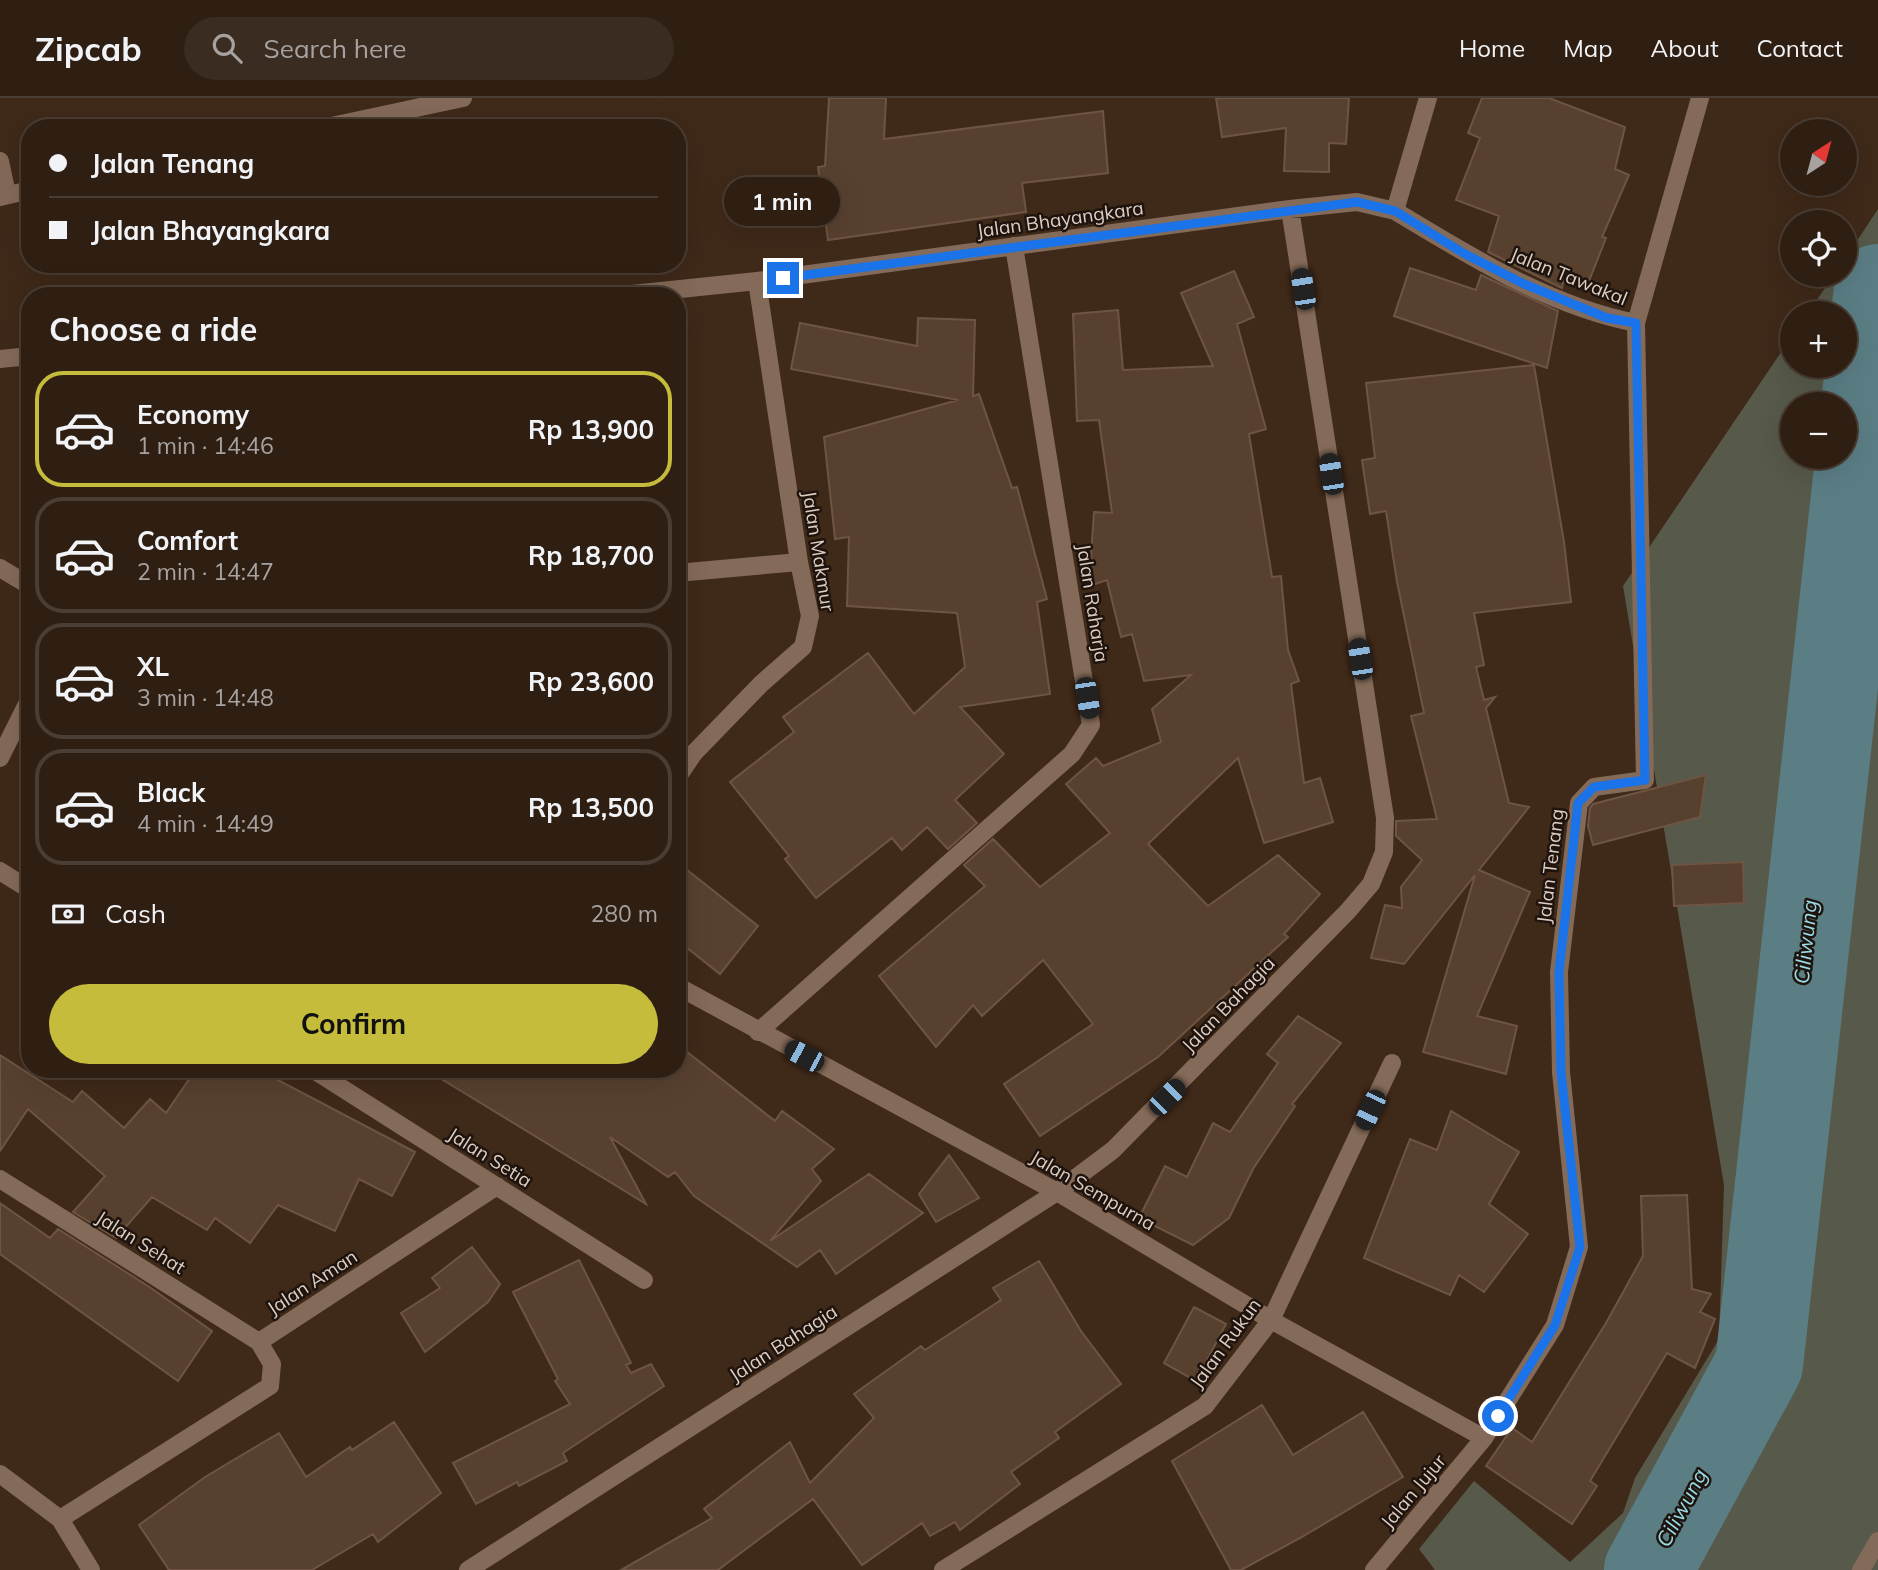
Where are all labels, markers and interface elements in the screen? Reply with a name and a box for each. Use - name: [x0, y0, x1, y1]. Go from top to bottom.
- search box: [184, 17, 674, 80]
- text: Zipcab: [35, 28, 142, 69]
- icon: search: [208, 29, 246, 67]
- text: Search here: [264, 32, 407, 65]
- text: Home: [1459, 33, 1525, 63]
- text: Map: [1563, 33, 1613, 63]
- text: About: [1651, 33, 1719, 63]
- text: Contact: [1757, 33, 1843, 63]
- north arrow: [1780, 119, 1857, 196]
- map controls: [1780, 119, 1857, 469]
- text: Jalan Tenang: [91, 147, 254, 180]
- callout: 1 min: [725, 176, 841, 226]
- text: 1 min: [752, 187, 812, 216]
- street label: Jalan Bhayangkara: [975, 195, 1145, 243]
- button: locate: [1780, 210, 1857, 287]
- text: Jalan Bhayangkara: [91, 214, 330, 247]
- street label: Jalan Tawakal: [1507, 242, 1631, 310]
- route end: [767, 262, 799, 294]
- car: [1290, 267, 1317, 311]
- button: +: [1780, 301, 1857, 378]
- text: Choose a ride: [49, 309, 257, 349]
- button: −: [1780, 392, 1857, 469]
- icon: car: [53, 398, 116, 461]
- text: Economy: [137, 398, 249, 431]
- text: Rp 13,900: [528, 413, 654, 446]
- text: 1 min · 14:46: [137, 431, 274, 460]
- car: [1318, 452, 1345, 496]
- street label: Jalan Makmur: [798, 489, 840, 613]
- icon: car: [53, 524, 116, 587]
- text: Comfort: [137, 524, 238, 557]
- text: Rp 18,700: [528, 539, 654, 572]
- street label: Jalan Raharja: [1072, 542, 1114, 664]
- text: 2 min · 14:47: [137, 557, 274, 586]
- car: [1347, 637, 1374, 681]
- icon: car: [53, 650, 116, 713]
- text: XL: [137, 650, 169, 683]
- text: Rp 23,600: [528, 665, 654, 698]
- car: [1074, 676, 1101, 720]
- text: 3 min · 14:48: [137, 683, 274, 712]
- icon: car: [53, 776, 116, 839]
- text: Black: [137, 776, 205, 809]
- text: Rp 13,500: [528, 791, 654, 824]
- street label: Jalan Tenang: [1531, 807, 1569, 925]
- text: 4 min · 14:49: [137, 809, 274, 838]
- icon: cash: [49, 895, 87, 933]
- text: Cash: [105, 897, 166, 930]
- water label: Ciliwung: [1788, 898, 1822, 985]
- text: 280 m: [590, 899, 658, 928]
- street label: Jalan Bahagia: [1176, 951, 1280, 1057]
- button: Confirm: [49, 984, 658, 1064]
- car: [781, 1037, 828, 1075]
- car: [1145, 1075, 1190, 1119]
- car: [1352, 1087, 1389, 1133]
- street label: Jalan Setia: [444, 1122, 536, 1192]
- street label: Jalan Sempurna: [1026, 1145, 1160, 1235]
- street label: Jalan Sehat: [92, 1205, 190, 1279]
- street label: Jalan Aman: [262, 1244, 362, 1320]
- street label: Jalan Rukun: [1184, 1293, 1266, 1393]
- street label: Jalan Bahagia: [725, 1299, 841, 1387]
- route start: [1482, 1400, 1514, 1432]
- street label: Jalan Jujur: [1375, 1449, 1451, 1533]
- water label: Ciliwung: [1650, 1464, 1713, 1551]

